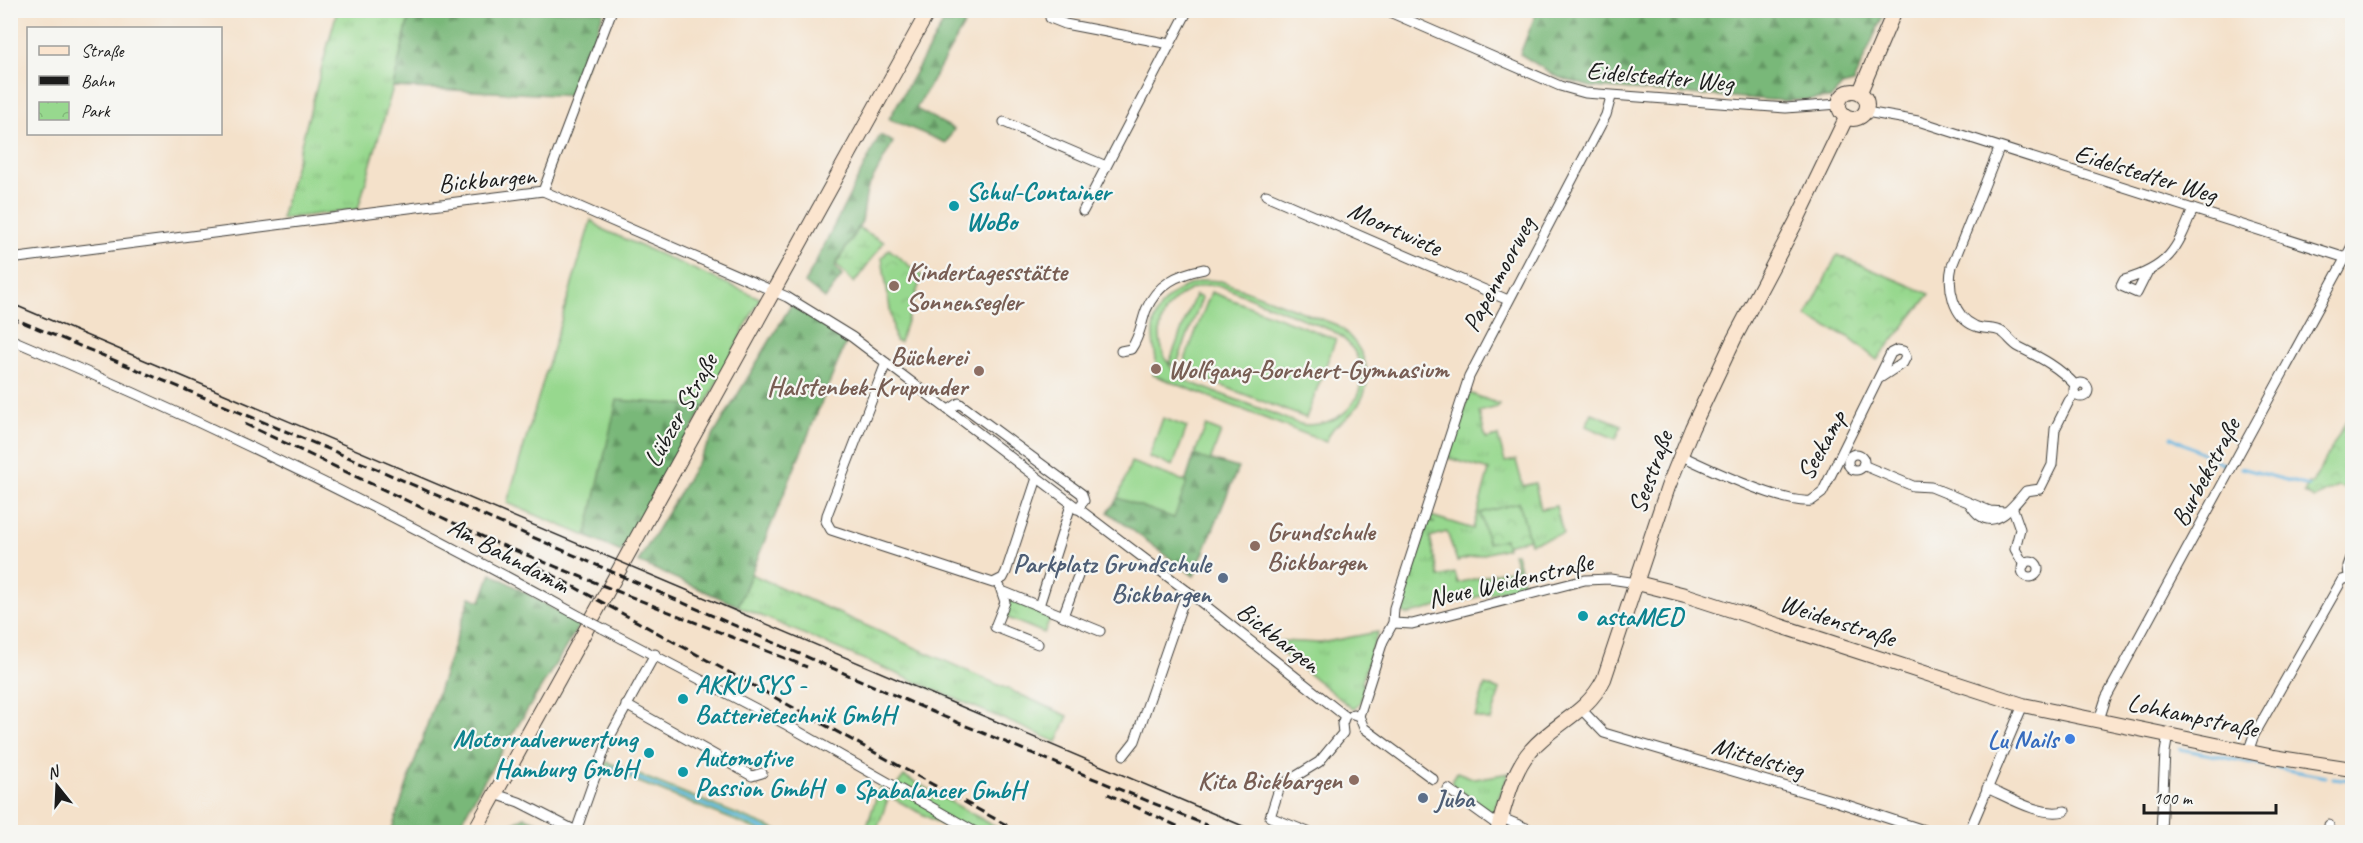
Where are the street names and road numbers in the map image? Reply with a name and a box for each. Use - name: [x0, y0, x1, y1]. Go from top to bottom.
- street label: Eidelstedter Weg: [1585, 54, 1736, 99]
- street label: Eidelstedter Weg: [2071, 136, 2223, 211]
- street label: Bickbargen: [437, 159, 539, 200]
- street label: Moortwiete: [1343, 193, 1448, 264]
- street label: Papenmoorweg: [1454, 209, 1543, 338]
- street label: Lübzer Straße: [636, 346, 726, 473]
- street label: Seekamp: [1789, 403, 1855, 486]
- street label: Burbekstraße: [2163, 410, 2249, 532]
- street label: Seestraße: [1620, 424, 1681, 518]
- street label: Am Bahndamm: [442, 510, 577, 602]
- street label: Neue Weidenstraße: [1425, 545, 1598, 615]
- street label: Weidenstraße: [1776, 586, 1902, 655]
- street label: Bickbargen: [1230, 594, 1328, 681]
- street label: Lohkampstraße: [2124, 686, 2264, 746]
- street label: Mittelstieg: [1708, 729, 1809, 787]

